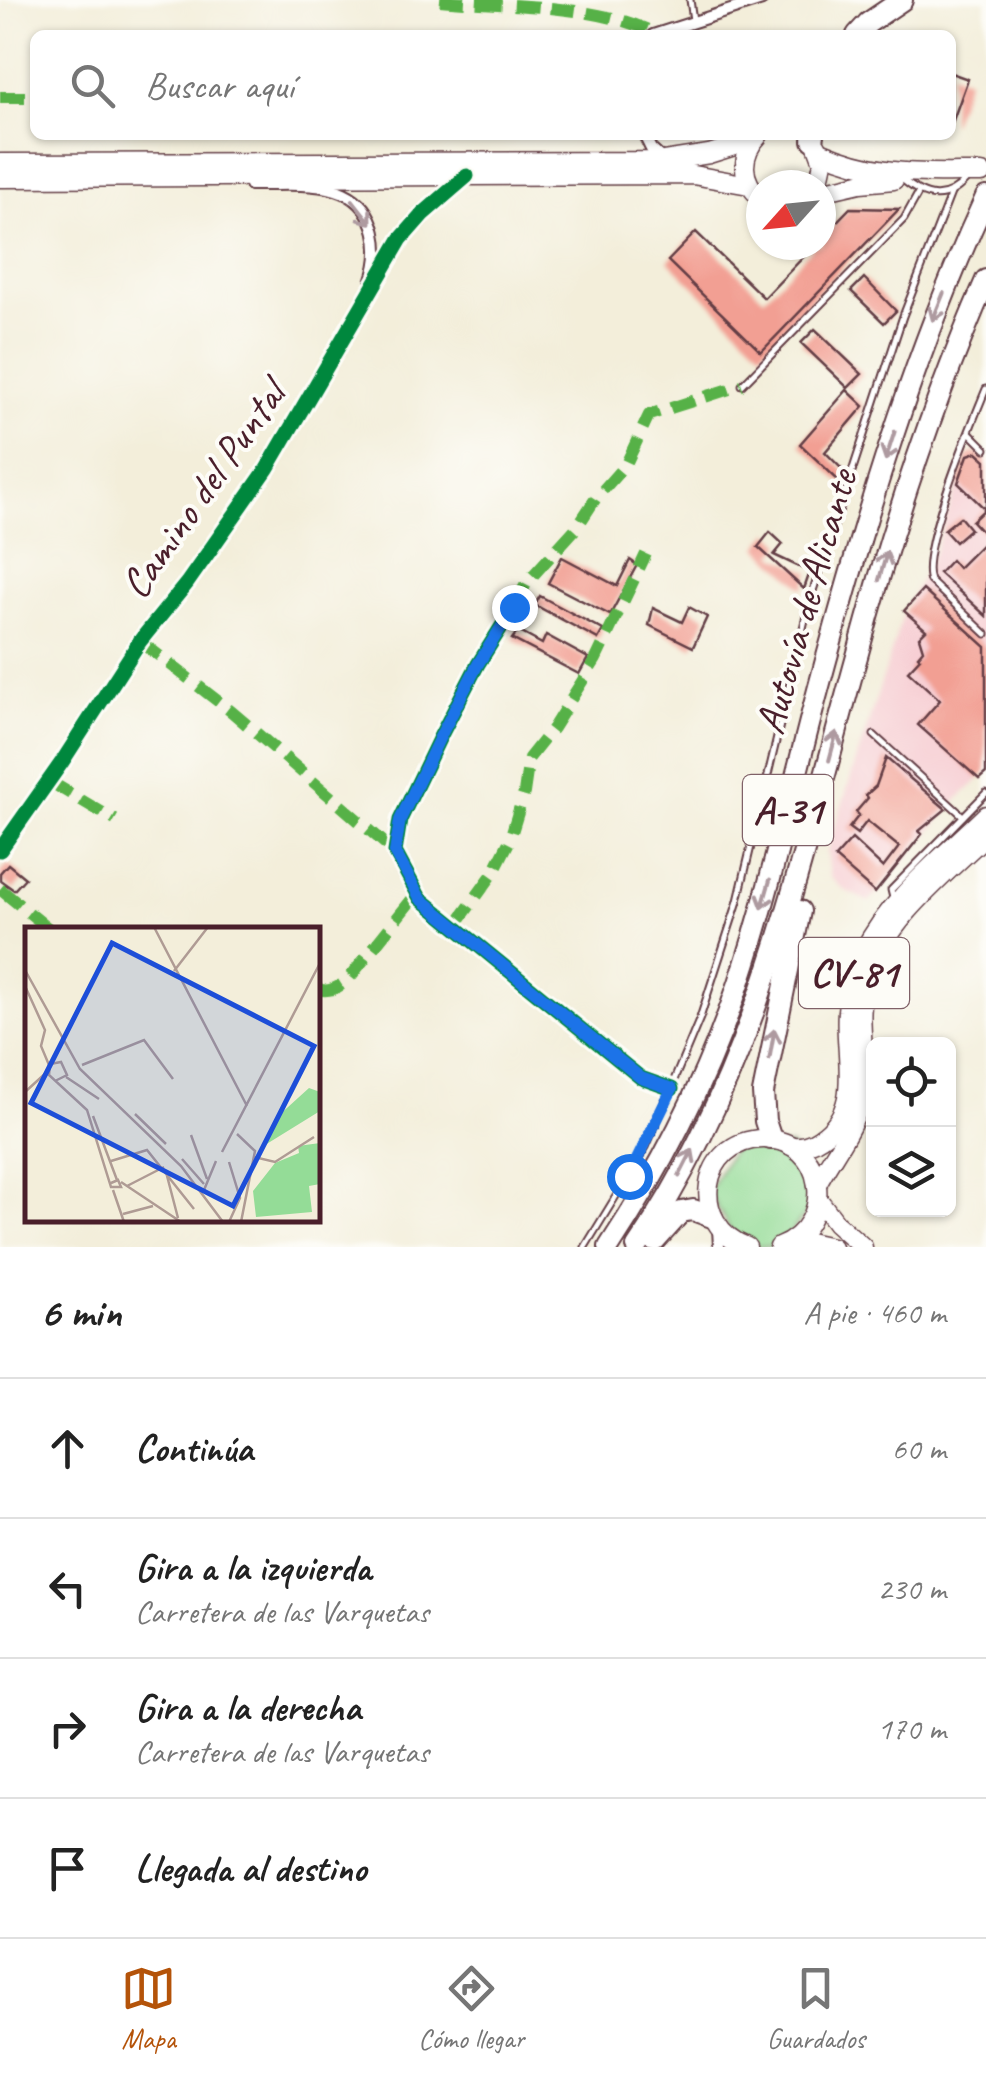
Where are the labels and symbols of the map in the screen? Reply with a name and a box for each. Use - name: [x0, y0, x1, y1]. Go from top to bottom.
- north arrow: [746, 170, 836, 260]
- one-way arrow: [351, 198, 373, 224]
- one-way arrow: [928, 291, 946, 322]
- street label: Camino del Puntal: [109, 366, 301, 609]
- one-way arrow: [879, 430, 897, 462]
- street label: Autovía de Alicante: [743, 462, 870, 740]
- one-way arrow: [875, 551, 893, 583]
- route end: [492, 585, 538, 631]
- one-way arrow: [825, 731, 844, 762]
- road number: A-31: [743, 775, 833, 845]
- one-way arrow: [755, 878, 774, 909]
- inset map: [25, 927, 320, 1222]
- road number: CV-81: [799, 938, 909, 1008]
- one-way arrow: [763, 1028, 782, 1061]
- one-way arrow: [677, 1148, 696, 1178]
- route start: [607, 1154, 653, 1200]

